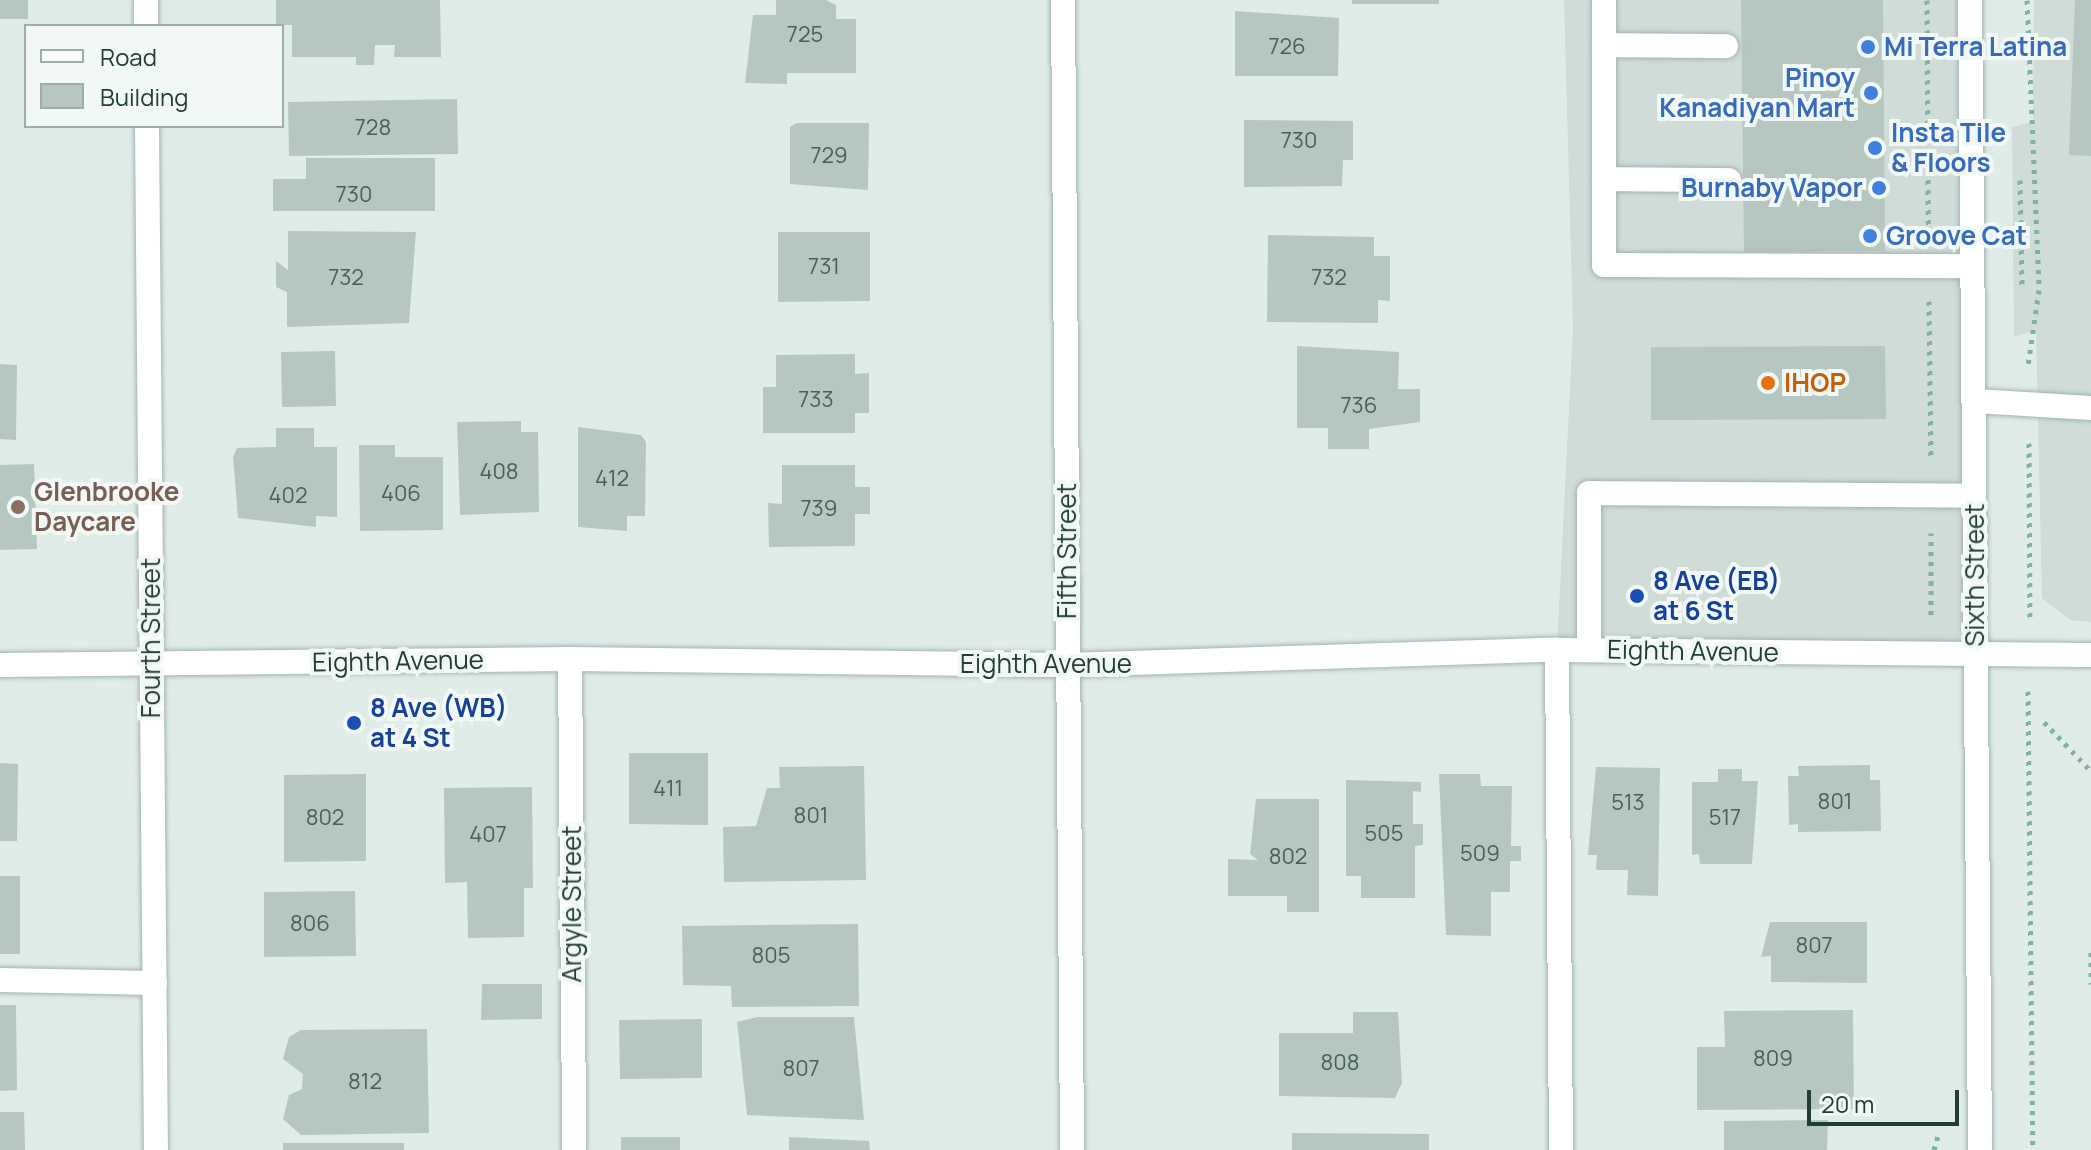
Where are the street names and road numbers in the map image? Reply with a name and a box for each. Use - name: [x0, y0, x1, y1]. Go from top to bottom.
- street label: Fifth Street: [1051, 483, 1083, 619]
- street label: Sixth Street: [1959, 503, 1991, 647]
- street label: Fourth Street: [135, 558, 167, 718]
- street label: Eighth Avenue: [1607, 634, 1779, 668]
- street label: Eighth Avenue: [312, 644, 484, 678]
- street label: Eighth Avenue: [960, 648, 1132, 680]
- street label: Argyle Street: [556, 825, 588, 983]

